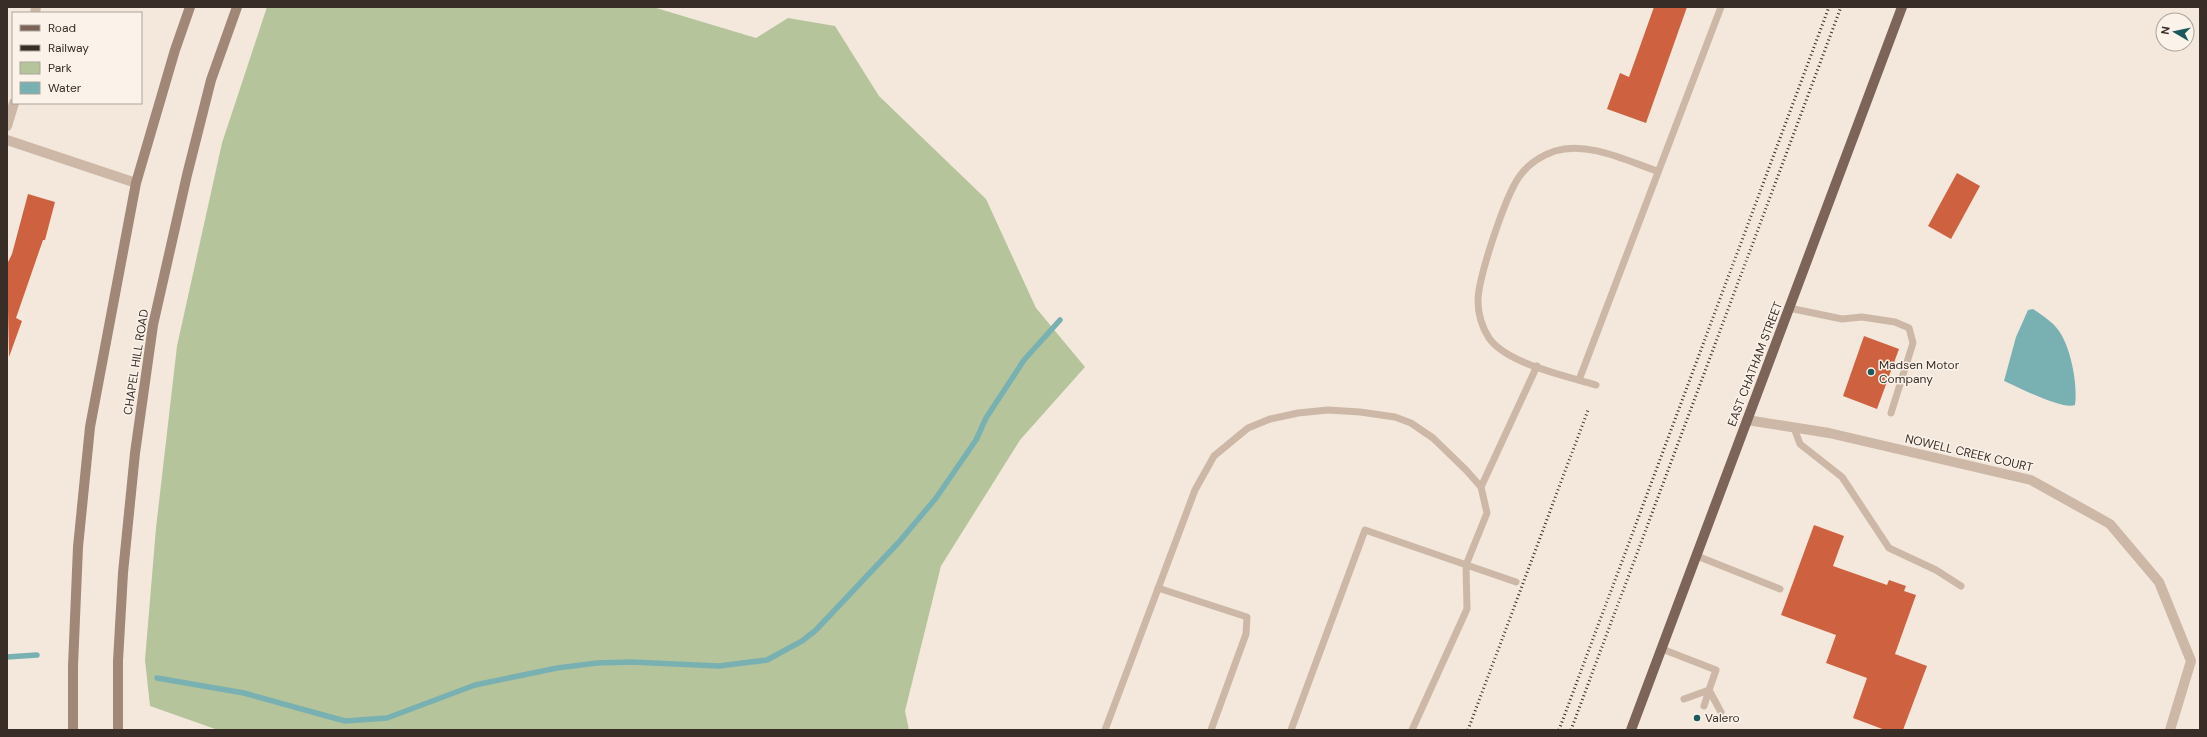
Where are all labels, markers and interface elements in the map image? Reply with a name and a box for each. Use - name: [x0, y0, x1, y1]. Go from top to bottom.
- legend: [12, 12, 142, 104]
- north arrow: [2155, 12, 2195, 52]
- text: Road: [48, 20, 76, 36]
- text: N: [2158, 25, 2173, 35]
- text: Railway: [48, 40, 89, 56]
- text: Park: [48, 60, 72, 76]
- text: Water: [48, 80, 82, 96]
- street label: EAST CHATHAM STREET: [1724, 299, 1786, 429]
- street label: CHAPEL HILL ROAD: [120, 308, 152, 416]
- place label: Madsen Motor Company: [1879, 357, 1960, 387]
- marker: Madsen Motor Company: [1866, 367, 1876, 377]
- street label: NOWELL CREEK COURT: [1904, 431, 2035, 476]
- place label: Valero: [1705, 710, 1740, 726]
- marker: Valero: [1692, 713, 1702, 723]

